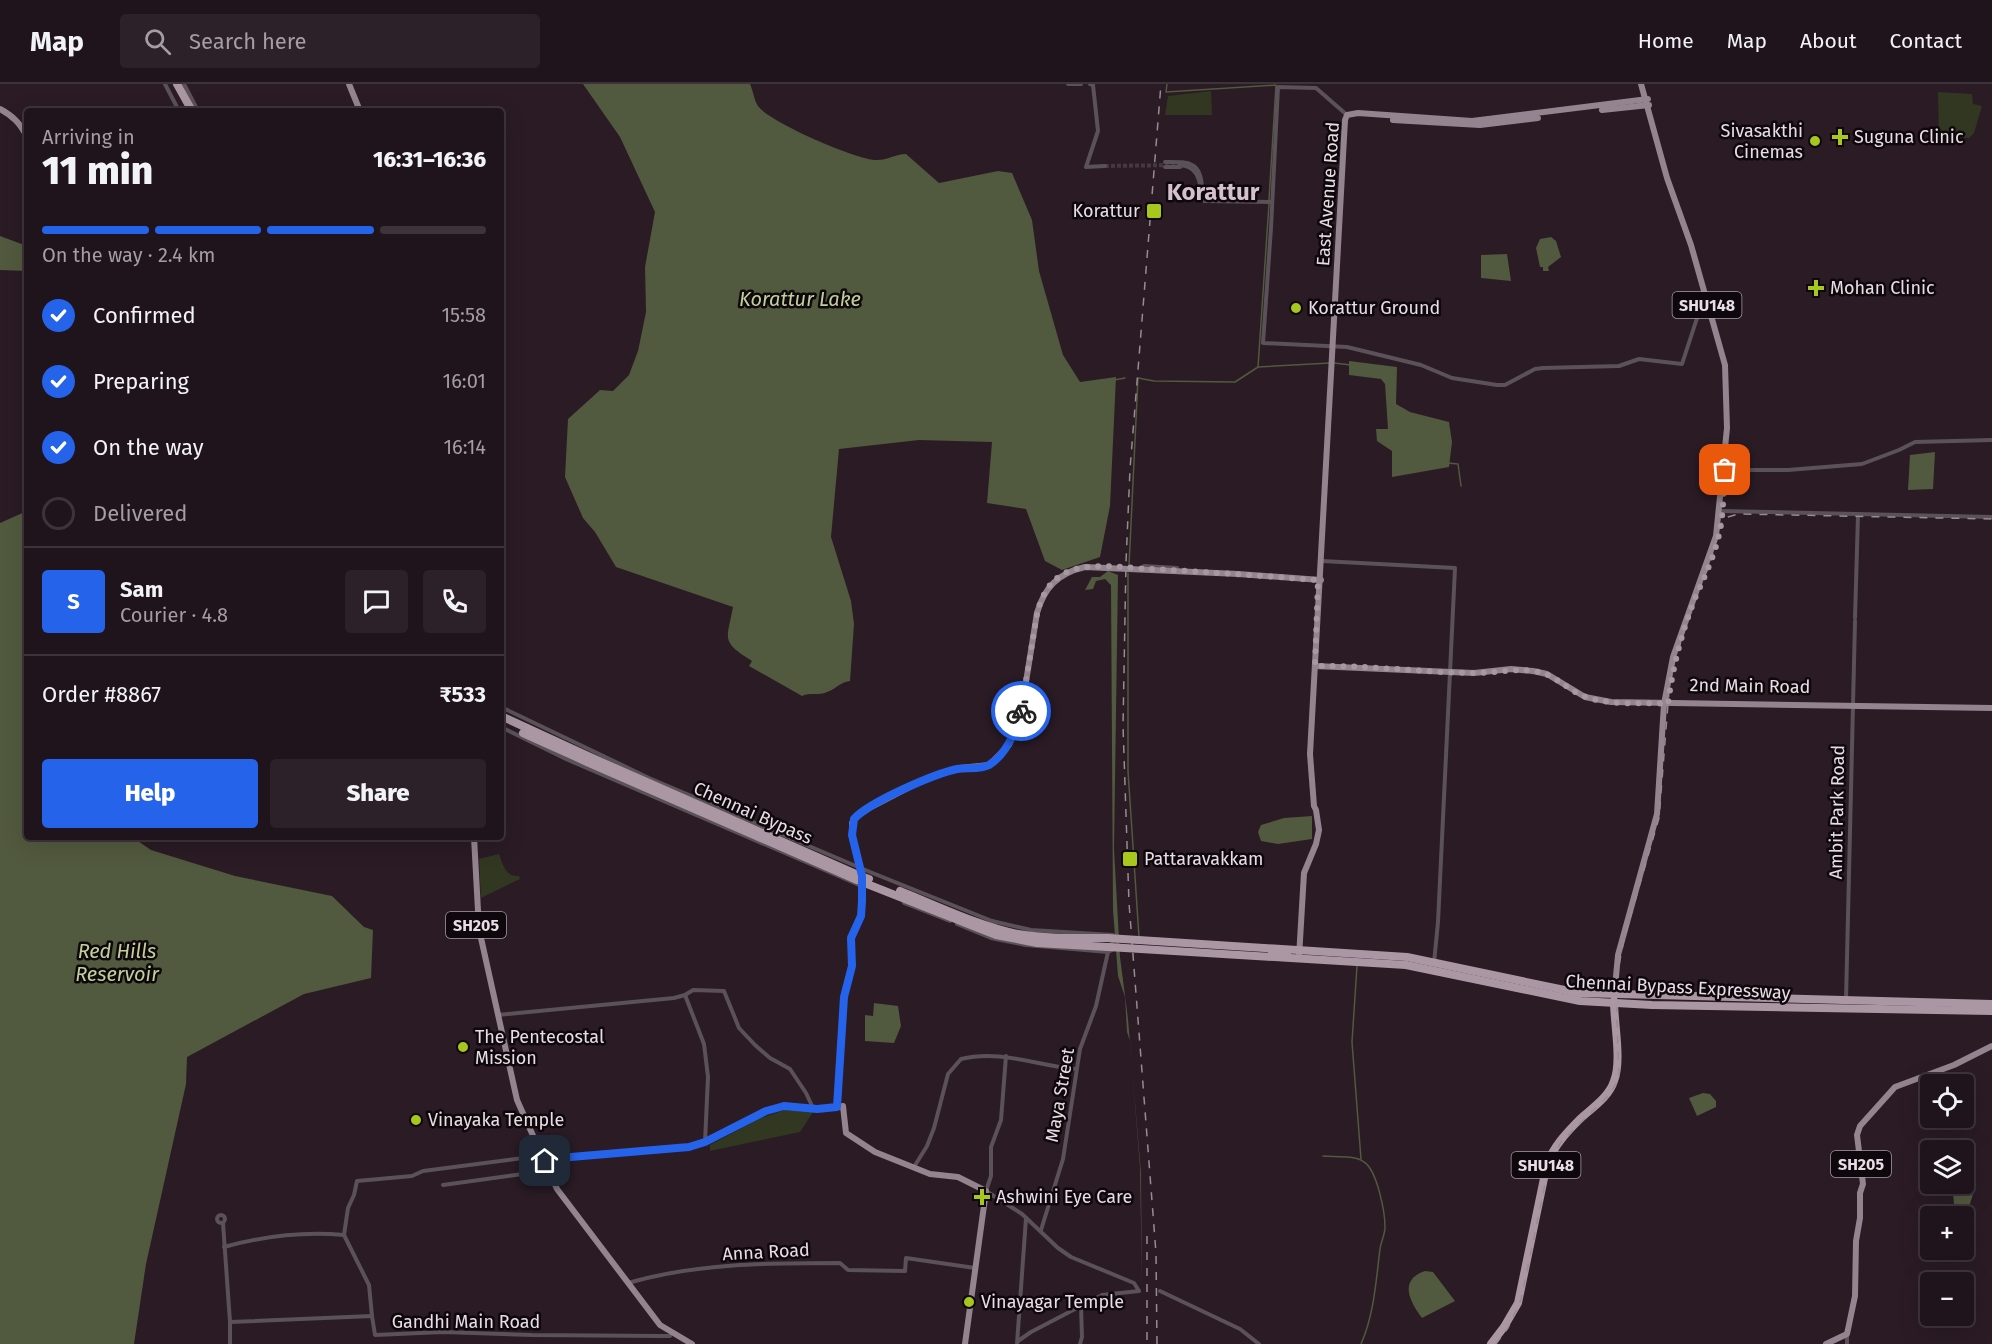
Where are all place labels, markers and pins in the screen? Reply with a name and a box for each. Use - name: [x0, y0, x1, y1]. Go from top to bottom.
- place label: Sivasakthi Cinemas: [1721, 120, 1803, 163]
- place label: Suguna Clinic: [1854, 126, 1964, 148]
- marker: Suguna Clinic: [1831, 128, 1849, 146]
- marker: Sivasakthi Cinemas: [1808, 134, 1822, 148]
- place label: Korattur: [1073, 200, 1140, 222]
- marker: Korattur: [1145, 202, 1163, 220]
- place label: Mohan Clinic: [1830, 277, 1935, 299]
- marker: Mohan Clinic: [1807, 279, 1825, 297]
- place label: Korattur Ground: [1308, 297, 1440, 319]
- marker: Korattur Ground: [1289, 301, 1303, 315]
- pin: [1699, 444, 1750, 495]
- place label: Pattaravakkam: [1144, 848, 1264, 870]
- marker: Pattaravakkam: [1121, 850, 1139, 868]
- place label: The Pentecostal Mission: [475, 1026, 604, 1069]
- marker: The Pentecostal Mission: [456, 1040, 470, 1054]
- place label: Vinayaka Temple: [428, 1109, 564, 1131]
- marker: Vinayaka Temple: [409, 1113, 423, 1127]
- pin: [519, 1135, 570, 1186]
- place label: Ashwini Eye Care: [996, 1186, 1132, 1208]
- marker: Ashwini Eye Care: [973, 1188, 991, 1206]
- place label: Vinayagar Temple: [981, 1291, 1124, 1313]
- marker: Vinayagar Temple: [962, 1295, 976, 1309]

